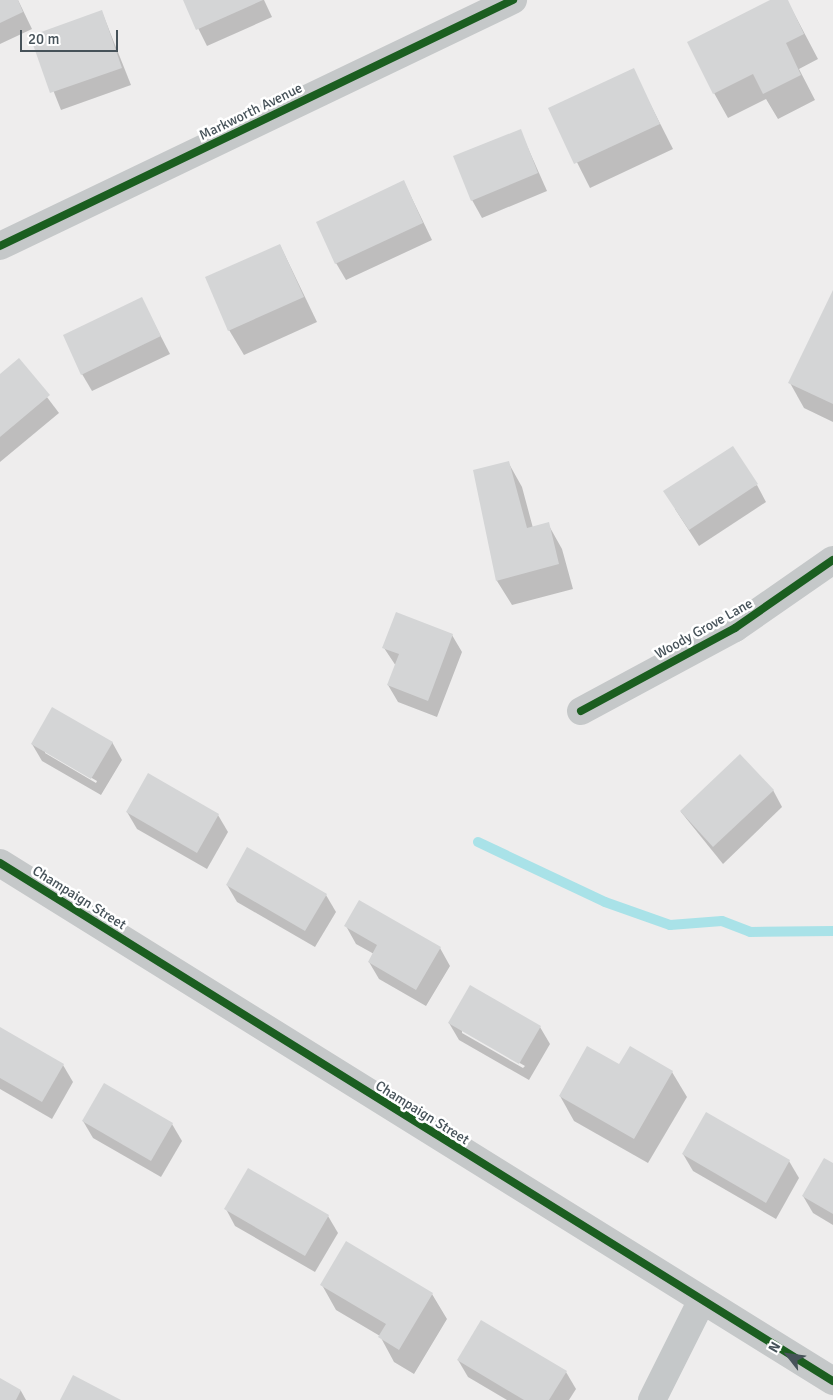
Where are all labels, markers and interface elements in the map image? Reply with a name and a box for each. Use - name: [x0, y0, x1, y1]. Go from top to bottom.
- scale bar: [22, 20, 120, 52]
- text: 20 m: [28, 30, 59, 48]
- street label: Markworth Avenue: [197, 80, 305, 144]
- street label: Woody Grove Lane: [652, 595, 756, 663]
- street label: Champaign Street: [29, 862, 129, 934]
- street label: Champaign Street: [372, 1077, 472, 1149]
- north arrow: [763, 1330, 813, 1380]
- text: N: [765, 1339, 784, 1356]

